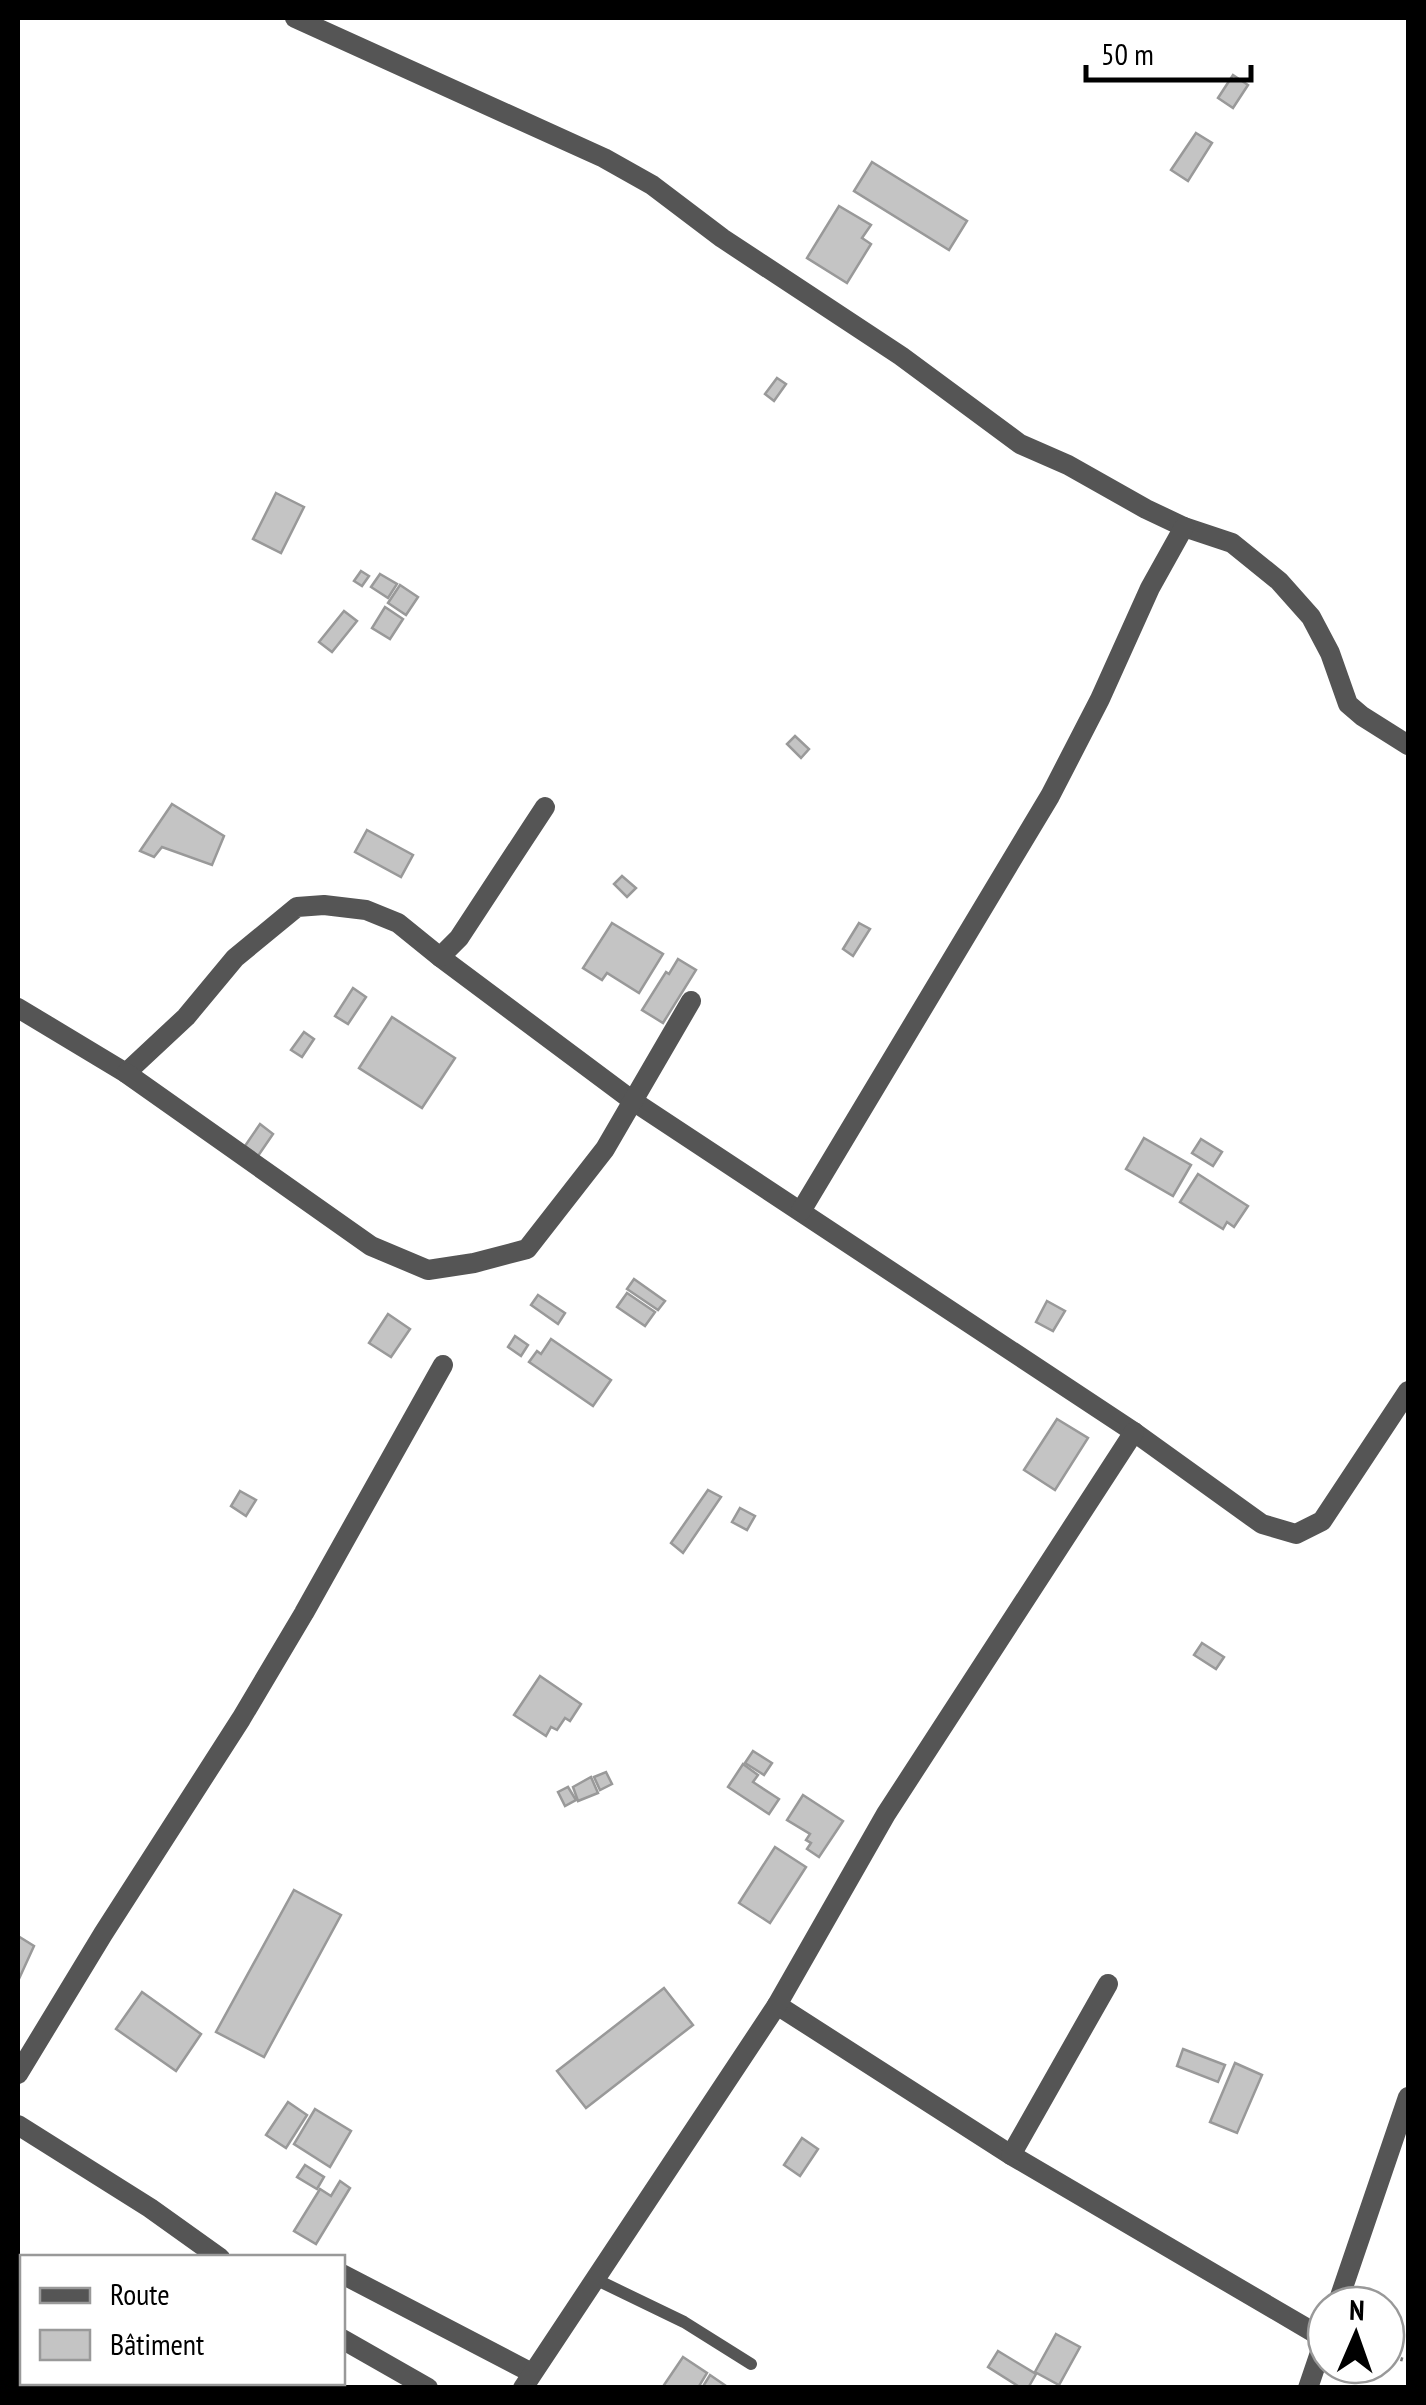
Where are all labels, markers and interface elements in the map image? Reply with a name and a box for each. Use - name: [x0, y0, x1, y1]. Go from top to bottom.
- scale bar: [1086, 20, 1251, 82]
- text: 50 m: [1101, 34, 1154, 73]
- legend: [20, 2255, 345, 2385]
- text: Route: [110, 2274, 170, 2313]
- north arrow: [1306, 2285, 1406, 2385]
- text: N: [1349, 2291, 1365, 2328]
- text: Bâtiment: [110, 2324, 205, 2363]

